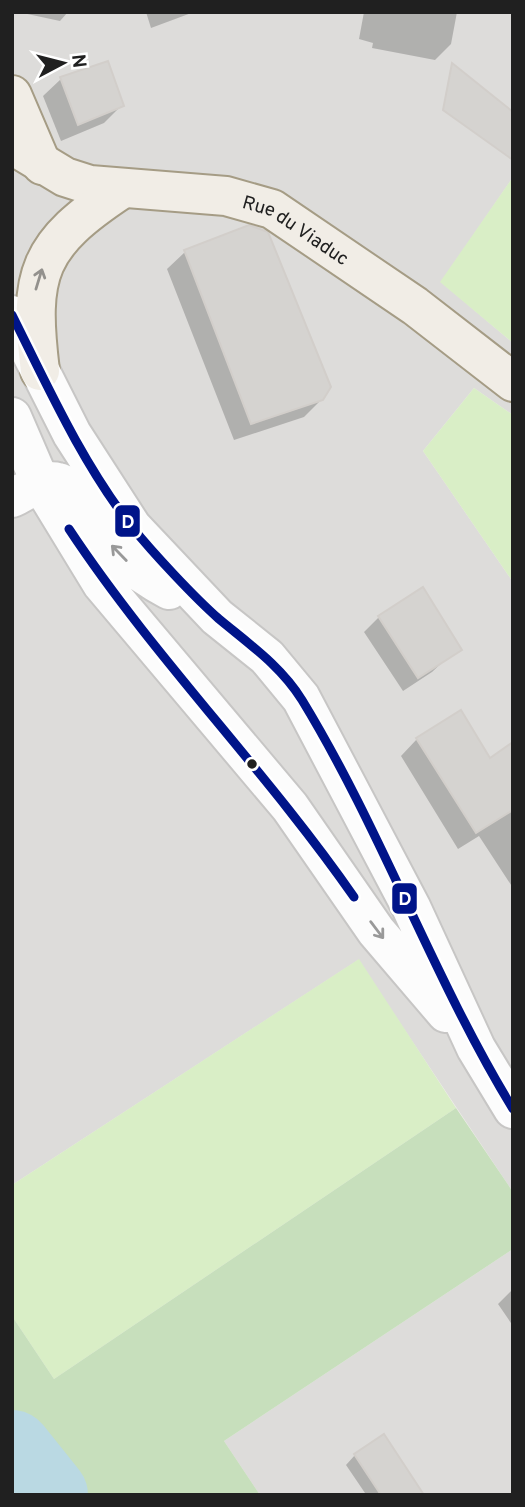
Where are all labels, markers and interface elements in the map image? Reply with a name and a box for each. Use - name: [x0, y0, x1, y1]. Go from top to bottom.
- north arrow: [28, 28, 98, 98]
- text: N: [65, 53, 91, 69]
- street label: Rue du Viaduc: [239, 191, 353, 272]
- one-way arrow: [34, 269, 46, 291]
- line badge: D: [114, 504, 141, 538]
- text: D: [121, 511, 135, 535]
- one-way arrow: [111, 545, 128, 562]
- unlabelled marker: [245, 757, 259, 771]
- line badge: D: [391, 882, 418, 915]
- text: D: [398, 888, 412, 912]
- one-way arrow: [369, 920, 384, 939]

